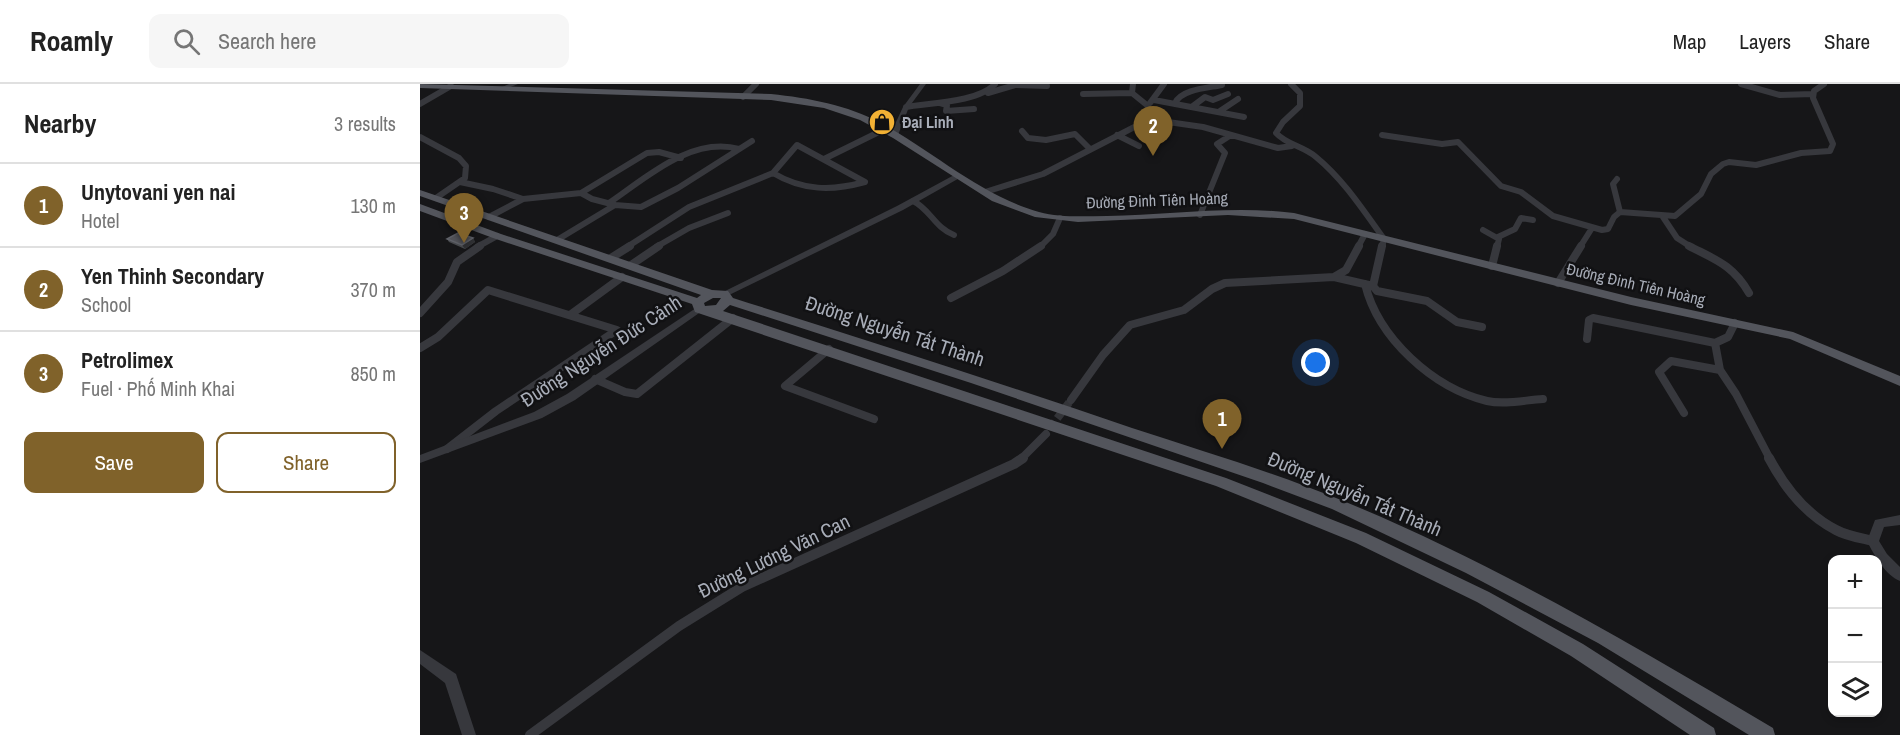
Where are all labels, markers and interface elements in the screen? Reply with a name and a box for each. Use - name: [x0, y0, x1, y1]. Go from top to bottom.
- search box: [149, 14, 569, 68]
- text: Roamly: [30, 22, 113, 60]
- icon: search: [170, 25, 203, 58]
- text: Search here: [218, 26, 316, 56]
- text: Map: [1673, 27, 1706, 56]
- text: Layers: [1739, 27, 1791, 56]
- text: Share: [1824, 27, 1870, 56]
- text: Nearby: [24, 106, 96, 141]
- pin: 2: [1134, 106, 1172, 156]
- shop icon: Đại Linh: [867, 107, 897, 137]
- text: 3 results: [334, 110, 396, 137]
- place label: Đại Linh: [902, 111, 954, 133]
- text: Unytovani yen nai: [81, 177, 235, 207]
- street label: Đường Đinh Tiên Hoàng: [1086, 187, 1229, 213]
- text: 1: [39, 192, 48, 219]
- text: 130 m: [350, 192, 396, 219]
- pin: 3: [444, 194, 483, 243]
- text: Hotel: [81, 207, 119, 234]
- street label: Đường Đinh Tiên Hoàng: [1564, 257, 1708, 311]
- text: Yen Thinh Secondary: [81, 261, 264, 291]
- text: 2: [39, 276, 48, 303]
- text: 370 m: [350, 276, 396, 303]
- street label: Đường Nguyễn Đức Cảnh: [515, 288, 686, 413]
- street label: Đường Nguyễn Tất Thành: [802, 289, 988, 372]
- text: School: [81, 291, 131, 318]
- text: Petrolimex: [81, 345, 173, 375]
- your location: [1301, 348, 1330, 377]
- text: 3: [39, 360, 48, 387]
- text: 850 m: [350, 360, 396, 387]
- text: Fuel · Phố Minh Khai: [81, 375, 235, 402]
- pin: 1: [1202, 400, 1242, 449]
- button: Save: [24, 432, 204, 493]
- button: Share: [216, 432, 396, 493]
- street label: Đường Nguyễn Tất Thành: [1264, 445, 1446, 542]
- street label: Đường Lương Văn Can: [693, 507, 854, 604]
- map controls: [1828, 555, 1882, 717]
- button: +: [1828, 555, 1882, 609]
- button: −: [1828, 609, 1882, 663]
- button: layers: [1828, 663, 1882, 717]

